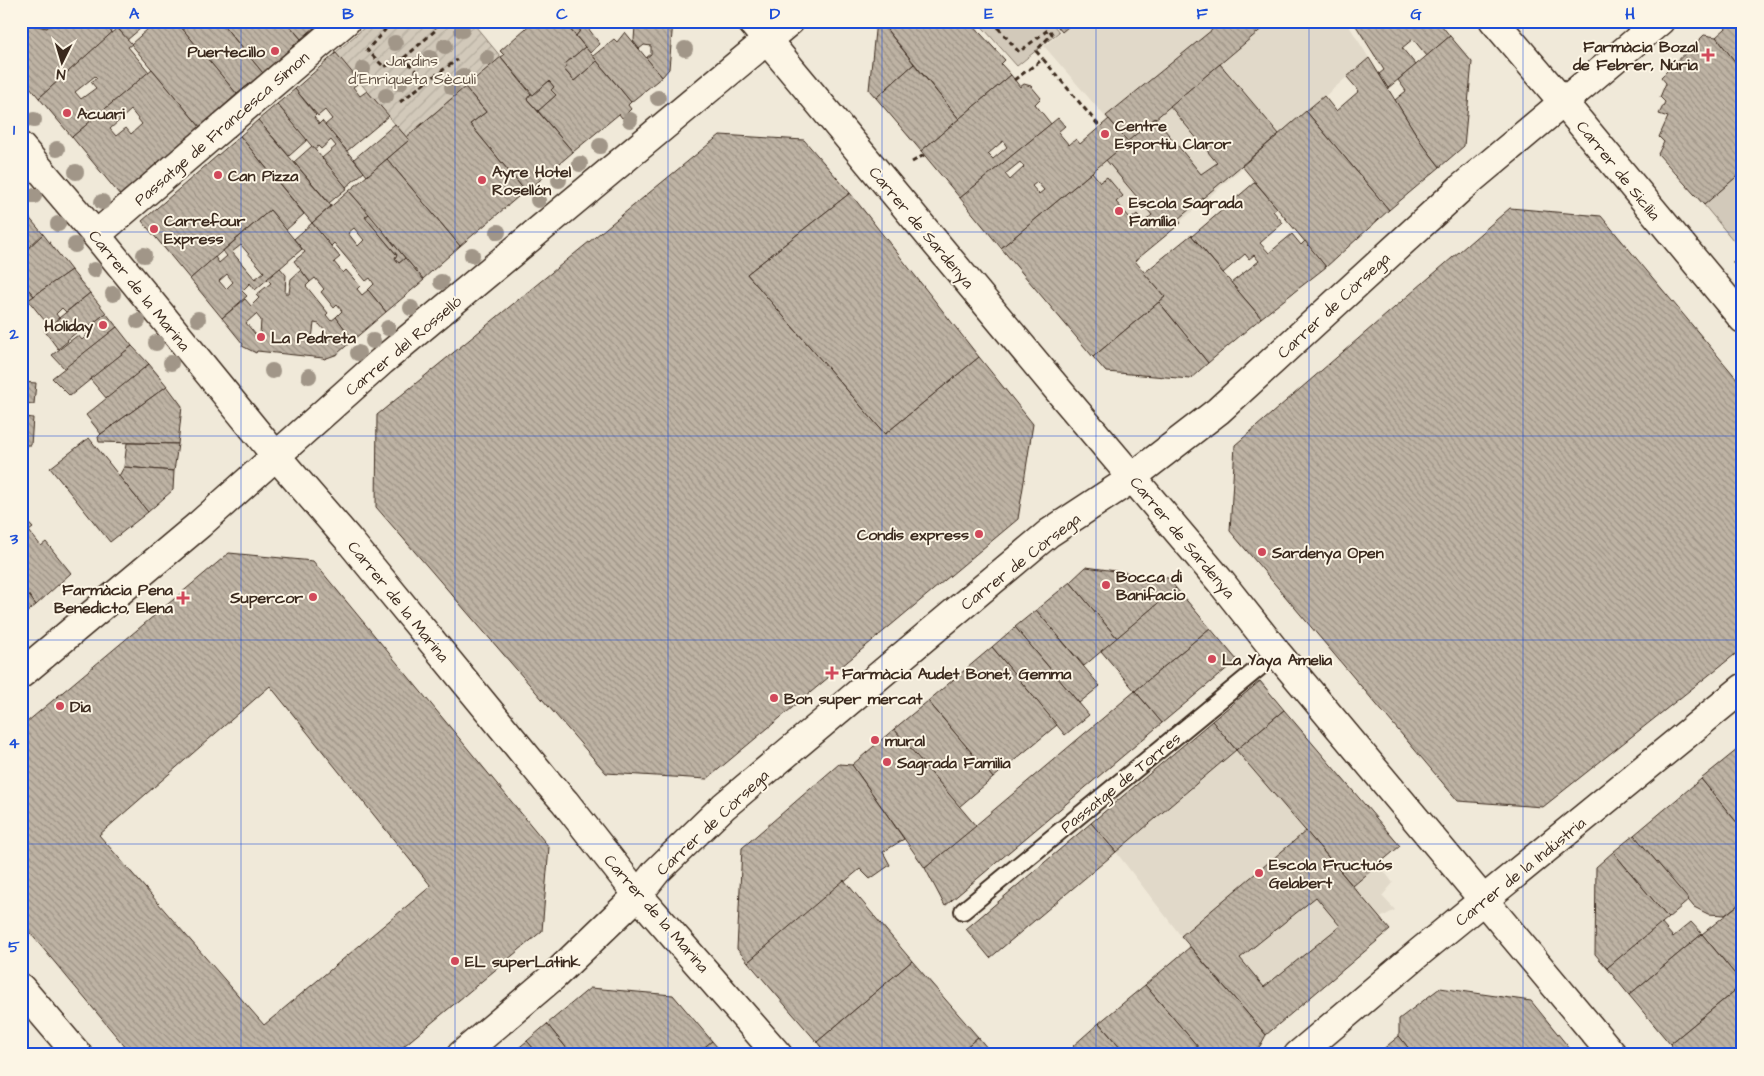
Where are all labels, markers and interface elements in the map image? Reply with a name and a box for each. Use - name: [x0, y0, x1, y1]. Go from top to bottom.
- text: A: [129, 3, 140, 25]
- text: B: [342, 3, 354, 25]
- text: C: [556, 3, 568, 25]
- text: D: [770, 3, 781, 25]
- text: E: [984, 3, 994, 25]
- text: F: [1196, 3, 1208, 25]
- text: G: [1410, 3, 1422, 25]
- text: H: [1625, 3, 1635, 25]
- place label: Farmàcia Bozal de Febrer, Núria: [1572, 36, 1699, 76]
- north arrow: [38, 38, 88, 88]
- place label: Puertecillo: [187, 41, 266, 63]
- marker: Puertecillo: [269, 45, 281, 57]
- street label: Passatge de Francesca Simon: [129, 47, 315, 212]
- marker: Farmàcia Bozal de Febrer, Núria: [1702, 49, 1714, 61]
- park label: Jardins d'Enriqueta Sèculi: [348, 50, 476, 90]
- text: N: [55, 64, 66, 84]
- place label: Acuari: [77, 103, 125, 125]
- marker: Acuari: [61, 107, 73, 119]
- place label: Centre Esportiu Claror: [1115, 115, 1231, 155]
- street label: Carrer de Sicília: [1571, 116, 1665, 225]
- text: 1: [13, 119, 16, 141]
- marker: Centre Esportiu Claror: [1099, 128, 1111, 140]
- place label: Ayre Hotel Rosellón: [492, 161, 572, 201]
- street label: Carrer de Sardenya: [863, 162, 979, 294]
- place label: Can Pizza: [228, 165, 299, 187]
- marker: Can Pizza: [212, 169, 224, 181]
- marker: Ayre Hotel Rosellón: [476, 174, 488, 186]
- place label: Escola Sagrada Família: [1129, 192, 1244, 232]
- marker: Escola Sagrada Família: [1113, 205, 1125, 217]
- place label: Carrefour Express: [164, 210, 245, 250]
- marker: Carrefour Express: [148, 223, 160, 235]
- street label: Carrer de la Marina: [83, 225, 195, 356]
- street label: Carrer de Còrsega: [1273, 248, 1395, 364]
- street label: Carrer del Rosselló: [341, 290, 467, 401]
- place label: Holiday: [44, 315, 93, 338]
- marker: Holiday: [97, 319, 109, 331]
- text: 2: [8, 323, 19, 345]
- place label: La Pedreta: [271, 327, 357, 349]
- marker: La Pedreta: [255, 331, 267, 343]
- street label: Carrer de Sardenya: [1124, 472, 1240, 604]
- street label: Carrer de Còrsega: [956, 508, 1086, 616]
- place label: Condis express: [857, 524, 969, 546]
- text: 3: [9, 528, 19, 550]
- marker: Condis express: [973, 528, 985, 540]
- street label: Carrer de la Marina: [342, 536, 454, 667]
- place label: Sardenya Open: [1271, 542, 1384, 565]
- marker: Sardenya Open: [1256, 546, 1268, 558]
- place label: Bocca di Banifacio: [1116, 566, 1186, 606]
- place label: Farmàcia Pena Benedicto, Elena: [54, 579, 174, 619]
- marker: Bocca di Banifacio: [1100, 579, 1112, 591]
- place label: Supercor: [229, 587, 303, 609]
- marker: Supercor: [307, 591, 319, 603]
- marker: Farmàcia Pena Benedicto, Elena: [177, 592, 189, 604]
- place label: La Yaya Amelia: [1222, 649, 1333, 672]
- marker: La Yaya Amelia: [1206, 653, 1218, 665]
- place label: Farmàcia Audet Bonet, Gemma: [842, 663, 1072, 685]
- marker: Farmàcia Audet Bonet, Gemma: [826, 667, 838, 679]
- place label: Bon super mercat: [784, 688, 923, 710]
- marker: Bon super mercat: [768, 692, 780, 704]
- place label: Dia: [70, 696, 92, 718]
- marker: Dia: [54, 700, 66, 712]
- street label: Passatge de Torres: [1056, 727, 1186, 839]
- place label: mural: [885, 730, 926, 752]
- text: 4: [9, 732, 20, 754]
- marker: mural: [869, 734, 881, 746]
- place label: Sagrada Familia: [896, 752, 1011, 776]
- marker: Sagrada Familia: [881, 756, 893, 768]
- street label: Carrer de Còrsega: [652, 765, 774, 881]
- street label: Carrer de la Indústria: [1451, 812, 1590, 931]
- street label: Carrer de la Marina: [599, 850, 714, 978]
- place label: Escola Fructuós Gelabert: [1269, 854, 1392, 894]
- marker: Escola Fructuós Gelabert: [1253, 867, 1265, 879]
- text: 5: [8, 936, 20, 958]
- place label: EL superLatink: [465, 951, 581, 973]
- marker: EL superLatink: [449, 955, 461, 967]

